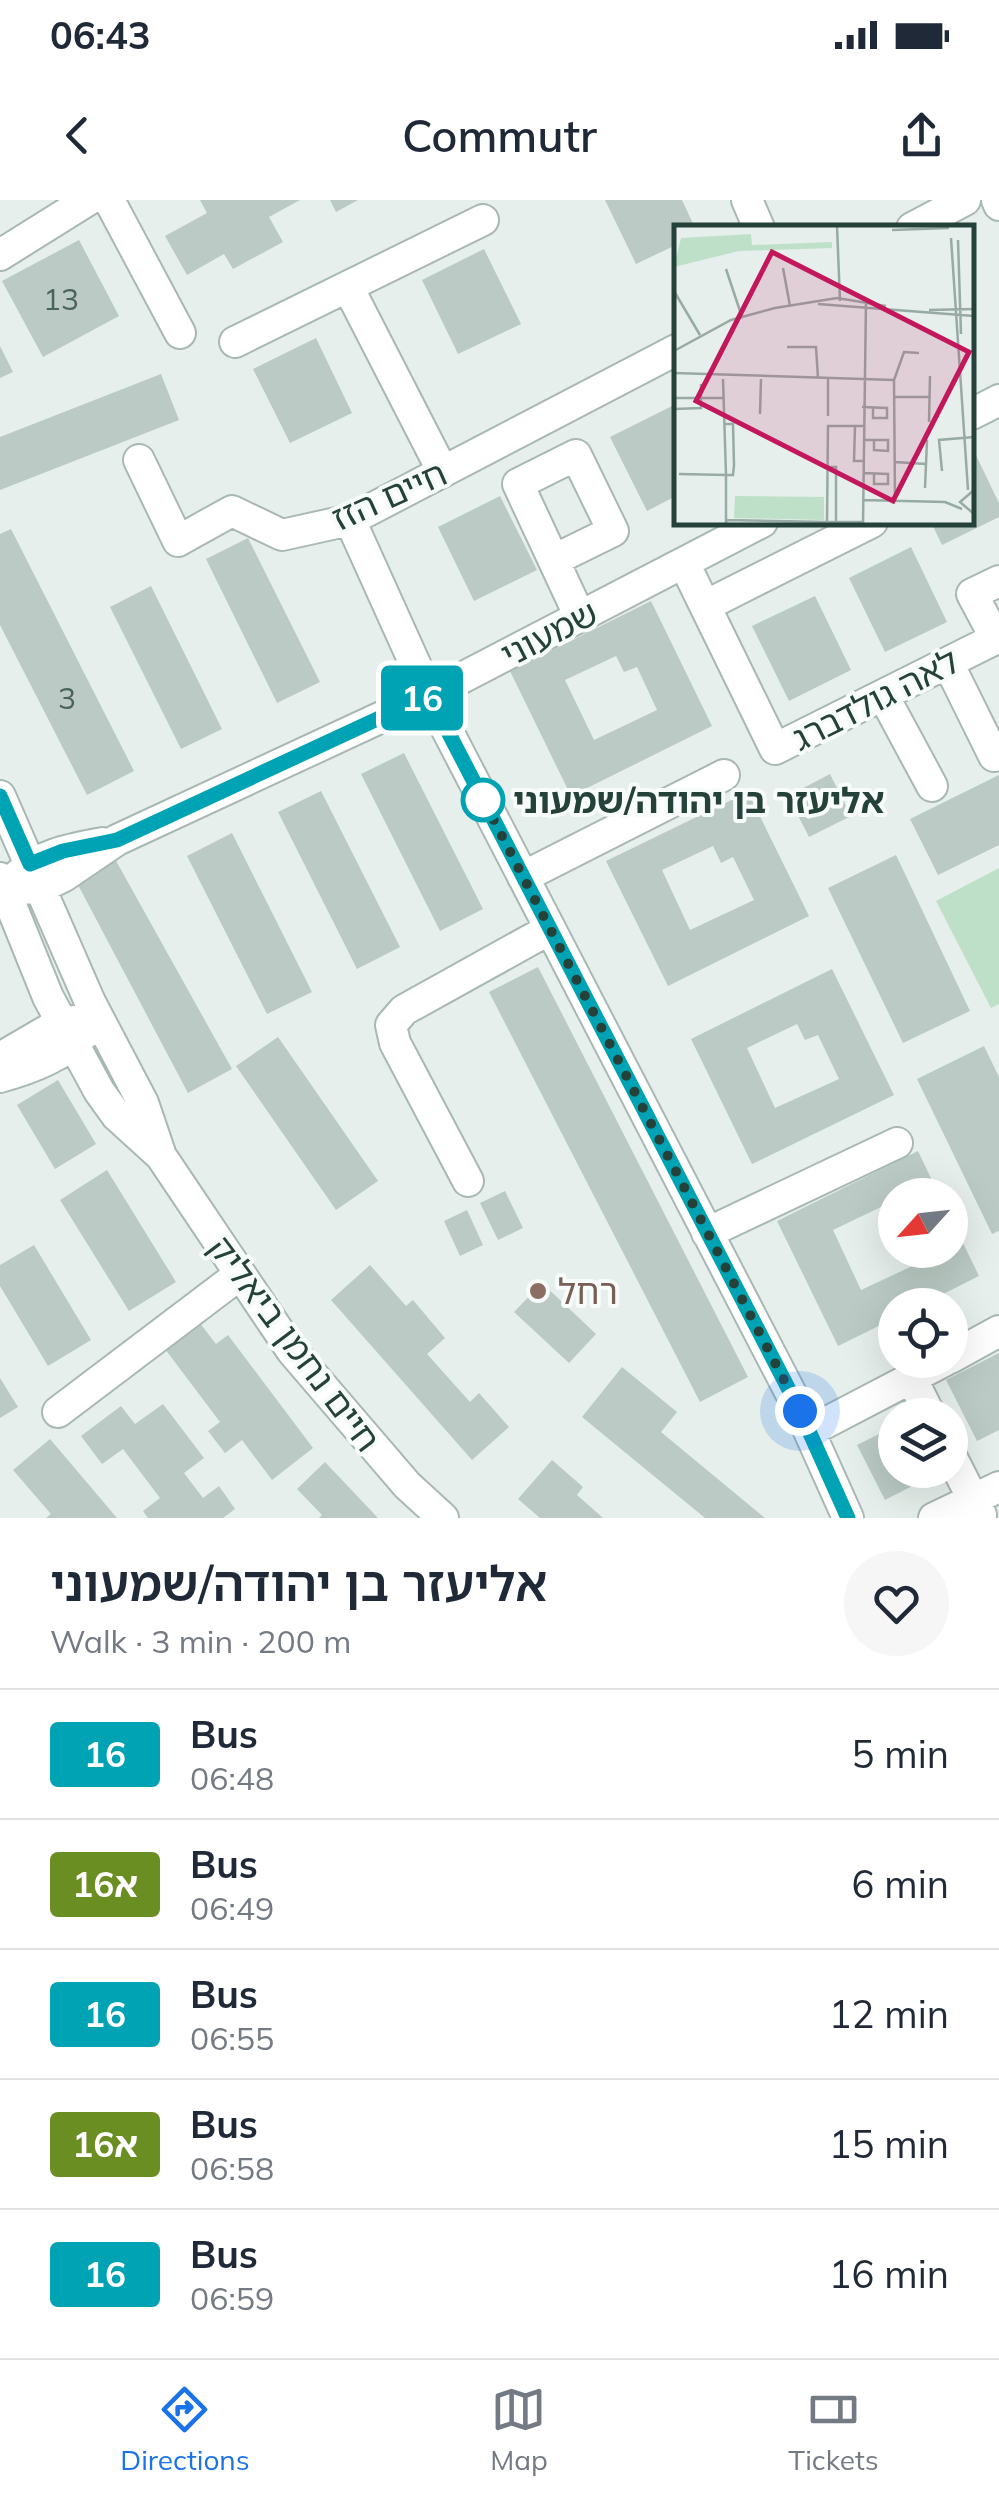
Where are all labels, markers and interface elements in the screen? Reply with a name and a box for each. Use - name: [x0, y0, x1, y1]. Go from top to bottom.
- text: 06:43: [50, 11, 151, 59]
- text: Commutr: [402, 107, 597, 163]
- icon: back: [50, 108, 105, 163]
- icon: share: [894, 108, 949, 163]
- inset map: [674, 225, 974, 525]
- house number: 13: [43, 280, 79, 318]
- street label: חיים הזז: [325, 450, 453, 540]
- street label: שמעוני: [493, 590, 605, 676]
- street label: לאה גולדברג: [784, 638, 966, 760]
- line badge: 16: [377, 666, 467, 730]
- text: 16: [401, 676, 443, 720]
- house number: 3: [58, 679, 76, 717]
- place label: אליעזר בן יהודה/שמעוני: [513, 778, 884, 822]
- marker: אליעזר בן יהודה/שמעוני: [462, 779, 504, 821]
- north arrow: [878, 1178, 968, 1268]
- map controls: [878, 1178, 968, 1488]
- street label: חיים נחמן ביאליק: [200, 1226, 390, 1460]
- place label: רחל: [558, 1269, 618, 1313]
- marker: רחל: [527, 1280, 549, 1302]
- button: locate: [878, 1288, 968, 1378]
- your location: [775, 1386, 825, 1436]
- button: layers: [878, 1398, 968, 1488]
- button: heart: [844, 1551, 949, 1656]
- text: אליעזר בן יהודה/שמעוני: [50, 1553, 547, 1613]
- text: Walk · 3 min · 200 m: [50, 1621, 351, 1661]
- text: Bus: [190, 1710, 258, 1758]
- text: 5 min: [852, 1730, 949, 1778]
- text: 16: [84, 1732, 126, 1776]
- text: 06:48: [190, 1758, 274, 1798]
- text: Bus: [190, 1840, 258, 1888]
- text: 6 min: [852, 1860, 949, 1908]
- text: 16א: [72, 1862, 138, 1906]
- text: 06:49: [190, 1888, 274, 1928]
- text: Bus: [190, 1970, 258, 2018]
- text: 12 min: [829, 1990, 949, 2038]
- text: 16: [84, 1992, 126, 2036]
- text: 06:55: [190, 2018, 274, 2058]
- text: Bus: [190, 2100, 258, 2148]
- text: 15 min: [829, 2120, 949, 2168]
- text: 16א: [72, 2122, 138, 2166]
- text: 06:58: [190, 2148, 274, 2188]
- text: Bus: [190, 2230, 258, 2278]
- text: 16 min: [829, 2250, 949, 2298]
- text: 16: [84, 2252, 126, 2296]
- text: 06:59: [190, 2278, 274, 2318]
- tab: Directions: [120, 2382, 250, 2477]
- tab: Map: [490, 2382, 548, 2477]
- tab: Tickets: [788, 2382, 879, 2477]

